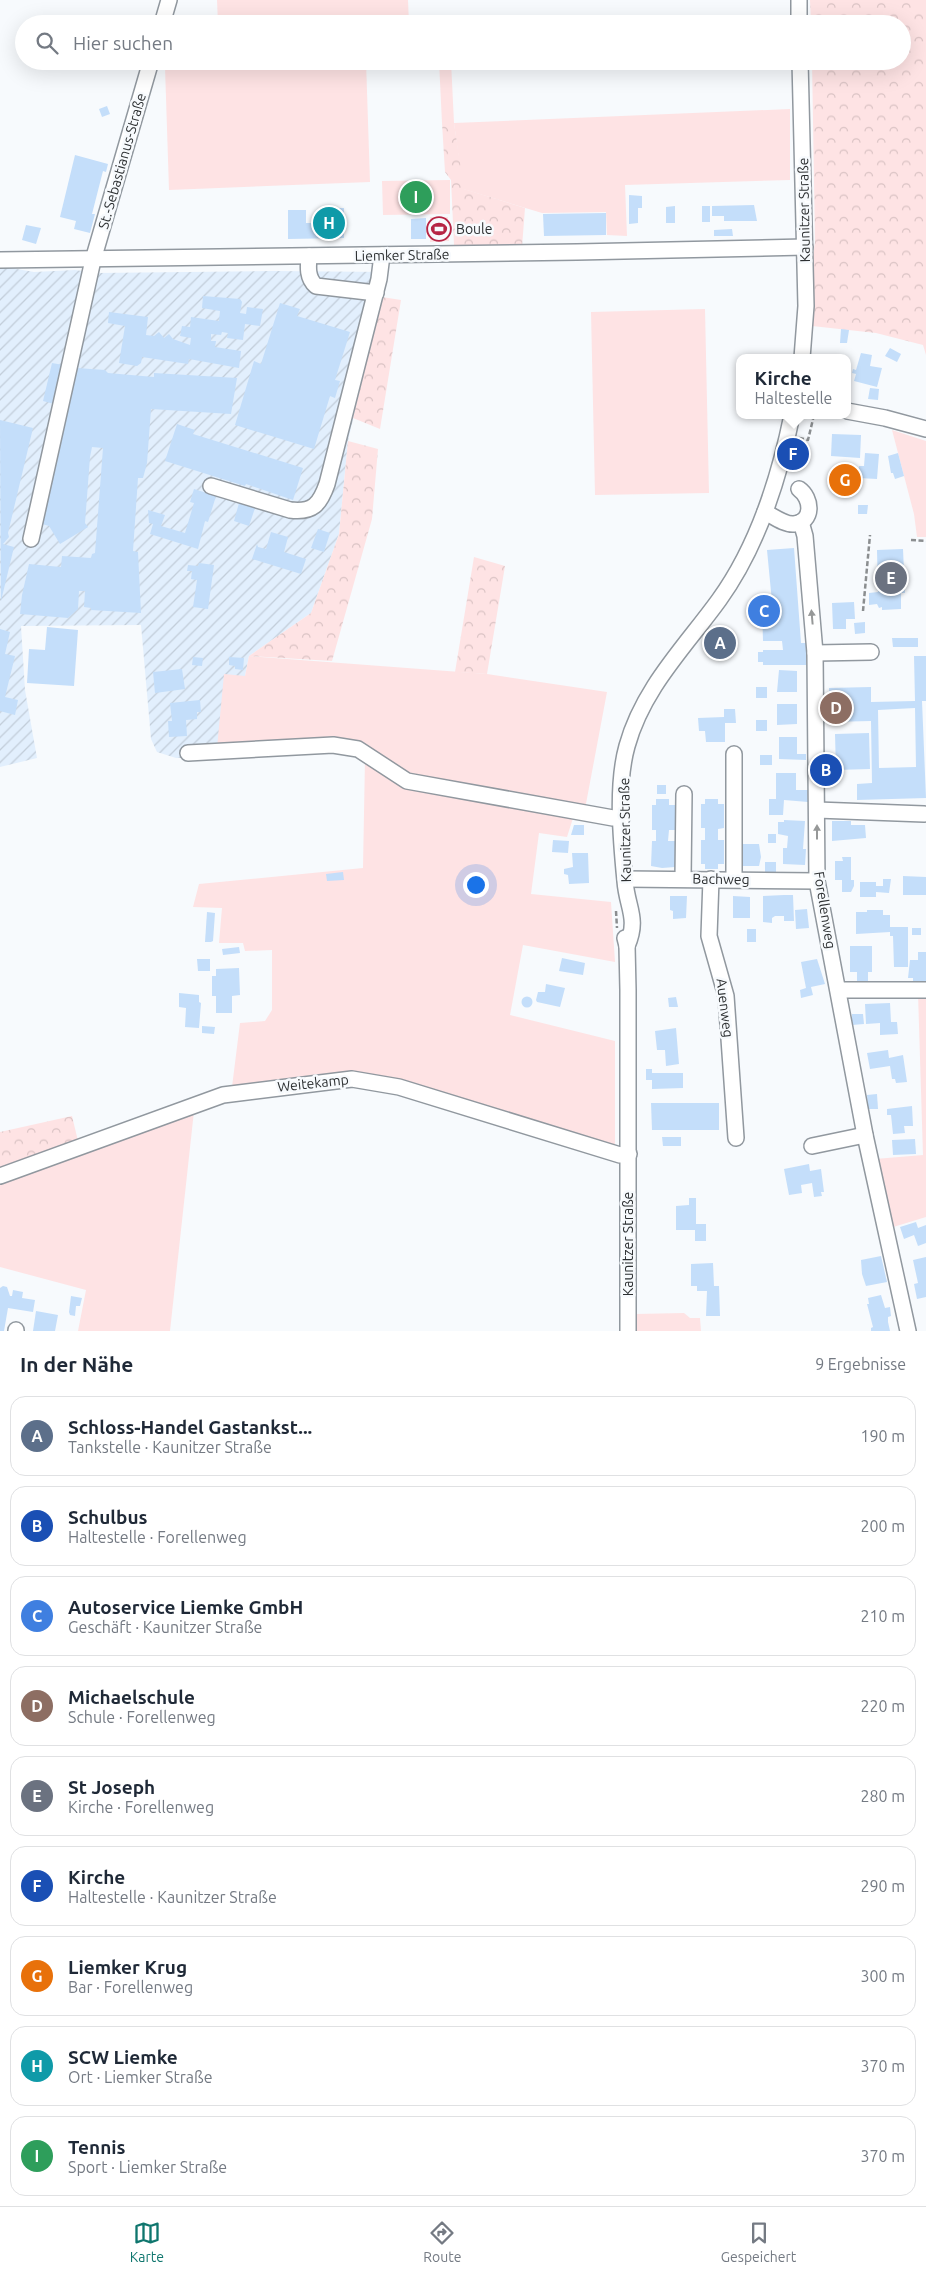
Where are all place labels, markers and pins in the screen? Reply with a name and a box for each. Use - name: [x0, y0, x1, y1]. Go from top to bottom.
- pin: I: [400, 178, 432, 216]
- pin: H: [313, 204, 345, 242]
- sports icon: Boule: [426, 216, 452, 242]
- place label: Boule: [456, 221, 492, 237]
- pin: F: [777, 435, 809, 473]
- pin: G: [829, 461, 861, 499]
- pin: E: [875, 559, 907, 597]
- pin: C: [748, 592, 780, 630]
- pin: A: [704, 624, 736, 662]
- pin: D: [820, 689, 852, 727]
- pin: B: [810, 751, 842, 789]

